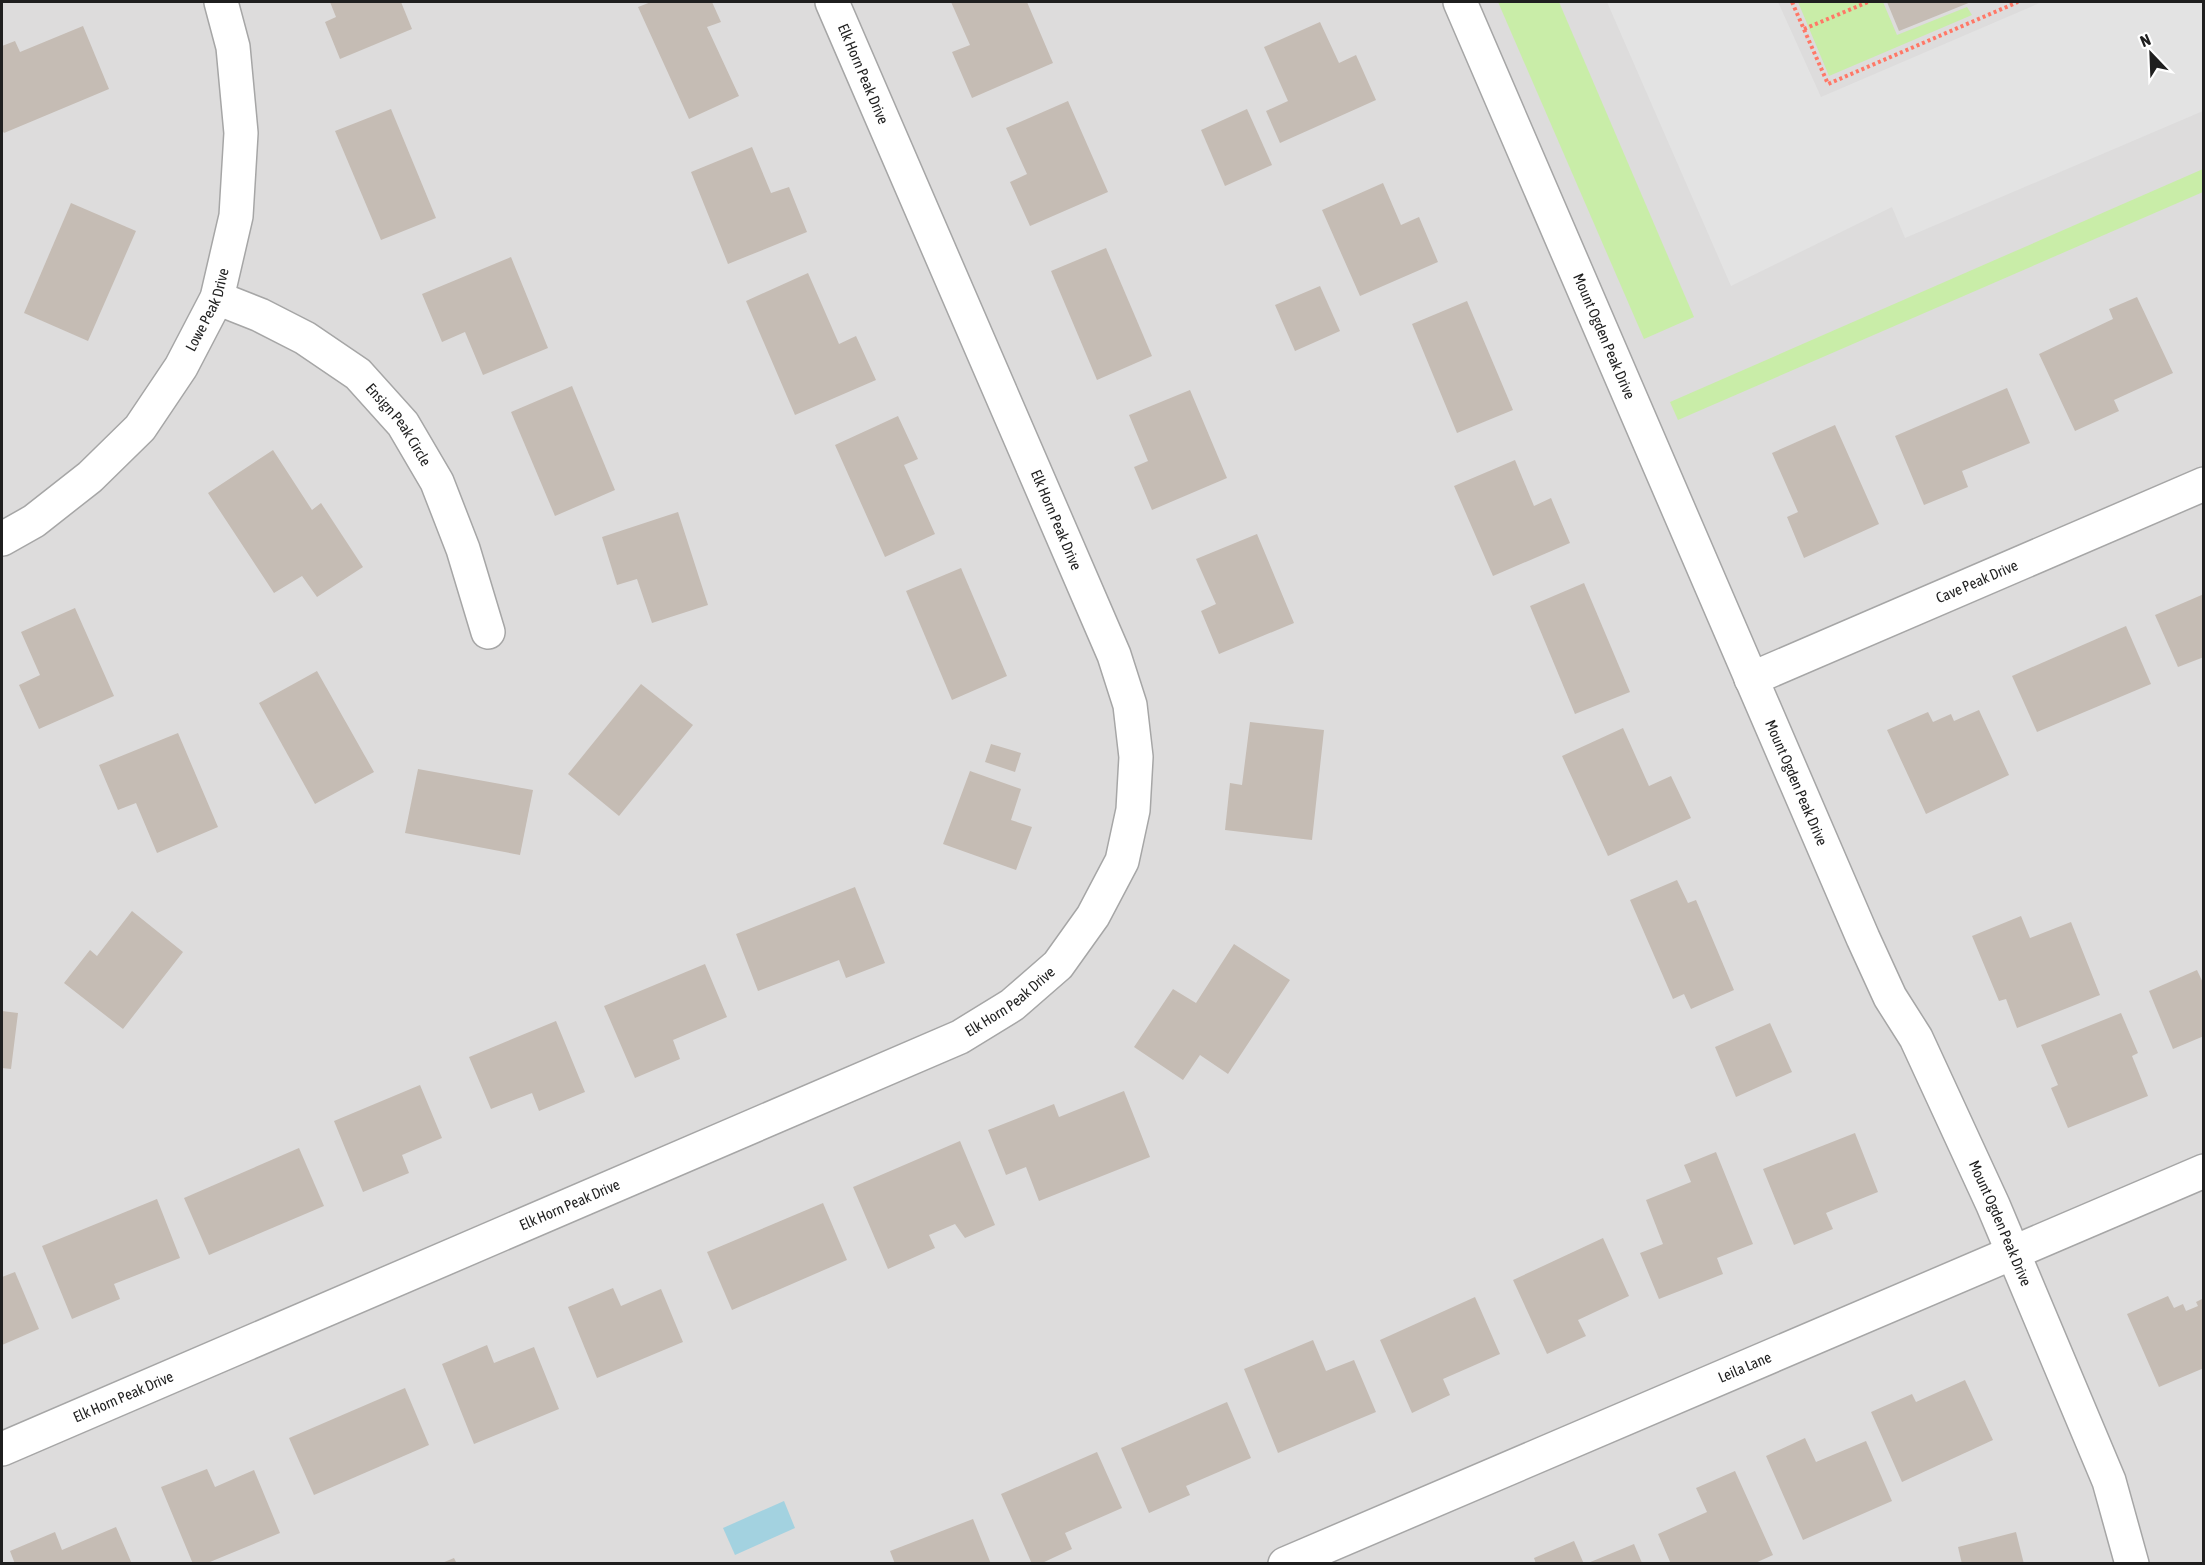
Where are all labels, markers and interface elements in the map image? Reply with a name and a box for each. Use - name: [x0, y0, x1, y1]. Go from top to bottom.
- street label: Elk Horn Peak Drive: [835, 21, 892, 127]
- north arrow: [2121, 24, 2181, 84]
- text: N: [2137, 30, 2153, 50]
- street label: Lowe Peak Drive: [182, 266, 232, 354]
- street label: Mount Ogden Peak Drive: [1570, 271, 1639, 402]
- street label: Ensign Peak Circle: [363, 380, 435, 469]
- street label: Elk Horn Peak Drive: [1028, 467, 1085, 573]
- street label: Cave Peak Drive: [1933, 556, 2020, 606]
- street label: Mount Ogden Peak Drive: [1762, 717, 1831, 848]
- street label: Elk Horn Peak Drive: [962, 963, 1058, 1040]
- street label: Mount Ogden Peak Drive: [1966, 1158, 2035, 1289]
- street label: Elk Horn Peak Drive: [517, 1175, 622, 1233]
- street label: Leila Lane: [1715, 1348, 1774, 1386]
- street label: Elk Horn Peak Drive: [70, 1367, 176, 1425]

